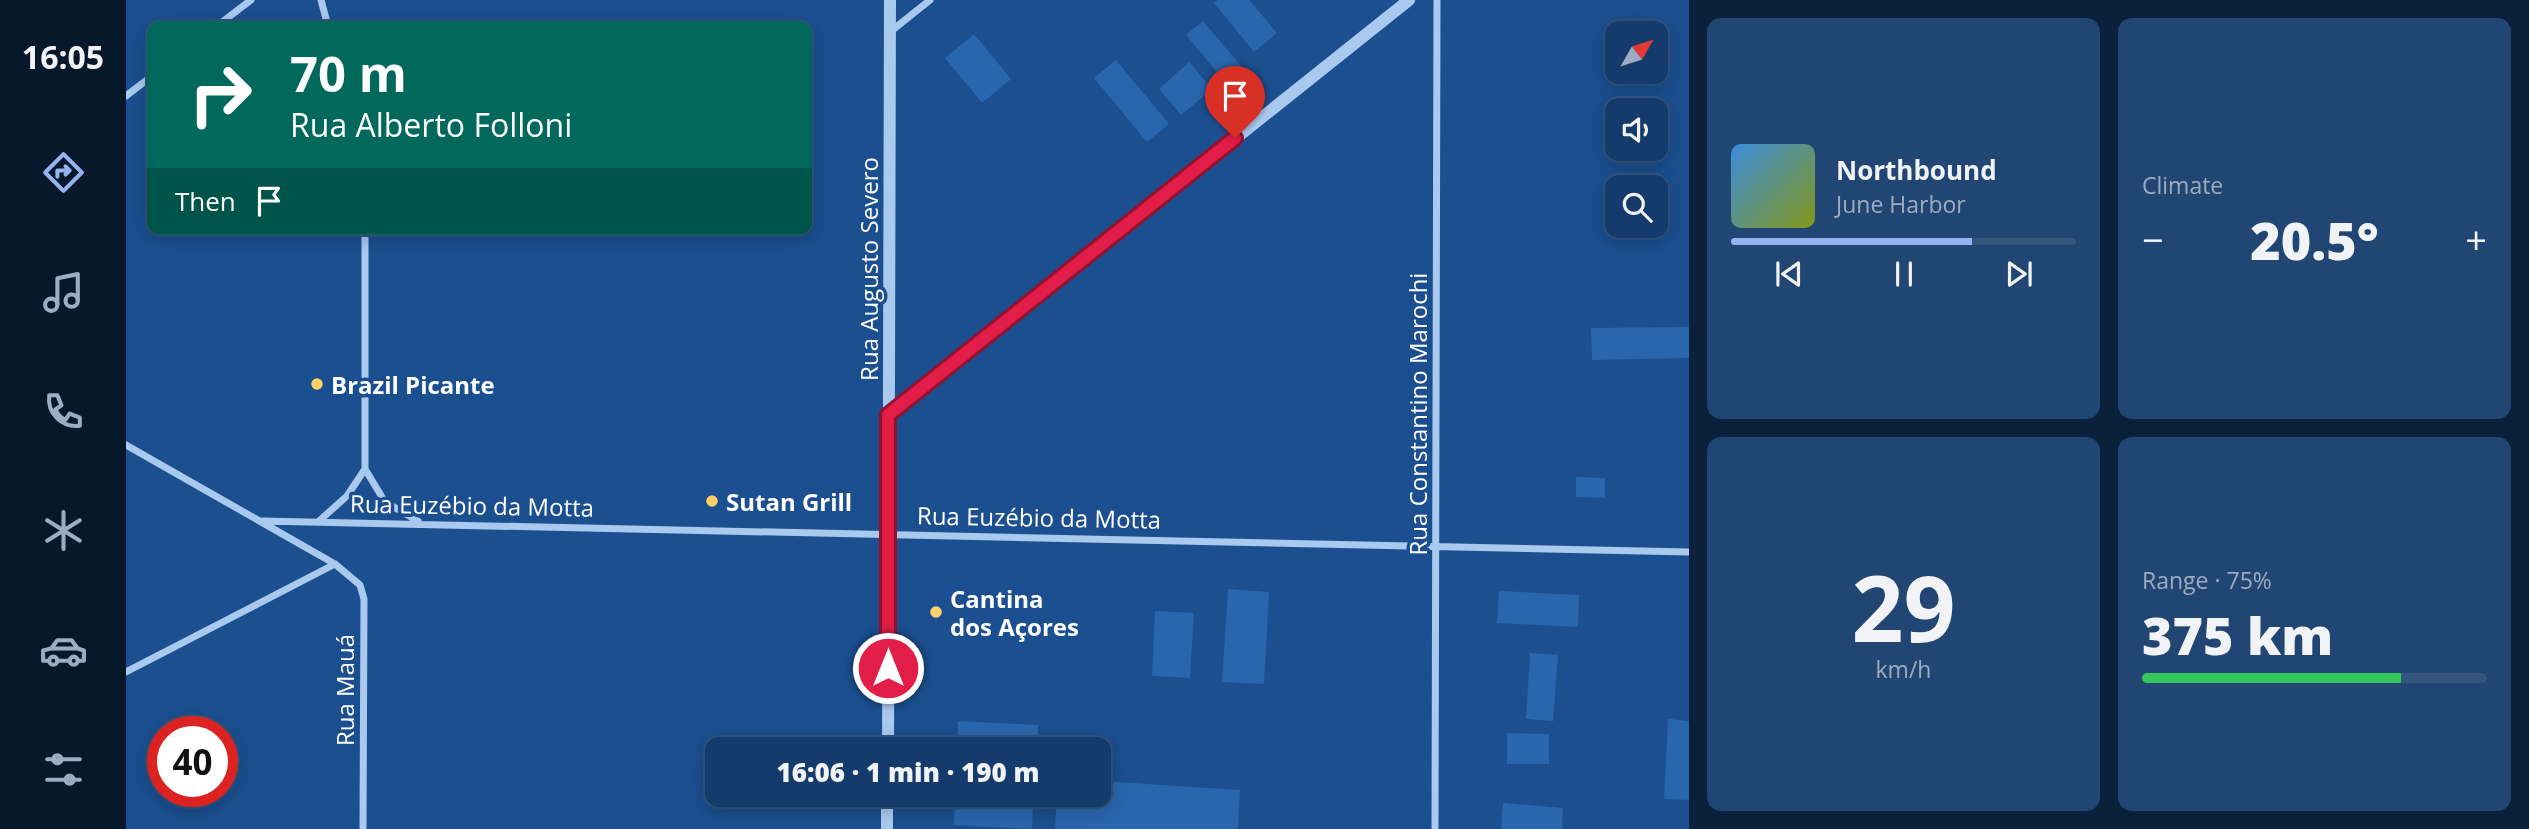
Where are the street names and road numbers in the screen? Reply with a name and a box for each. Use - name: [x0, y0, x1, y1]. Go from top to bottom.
- street label: Rua Augusto Severo: [852, 157, 885, 381]
- street label: Rua Constantino Marochi: [1401, 273, 1434, 555]
- street label: Rua Euzébio da Motta: [350, 486, 594, 524]
- street label: Rua Euzébio da Motta: [917, 498, 1161, 536]
- street label: Rua Mauá: [328, 634, 361, 746]

